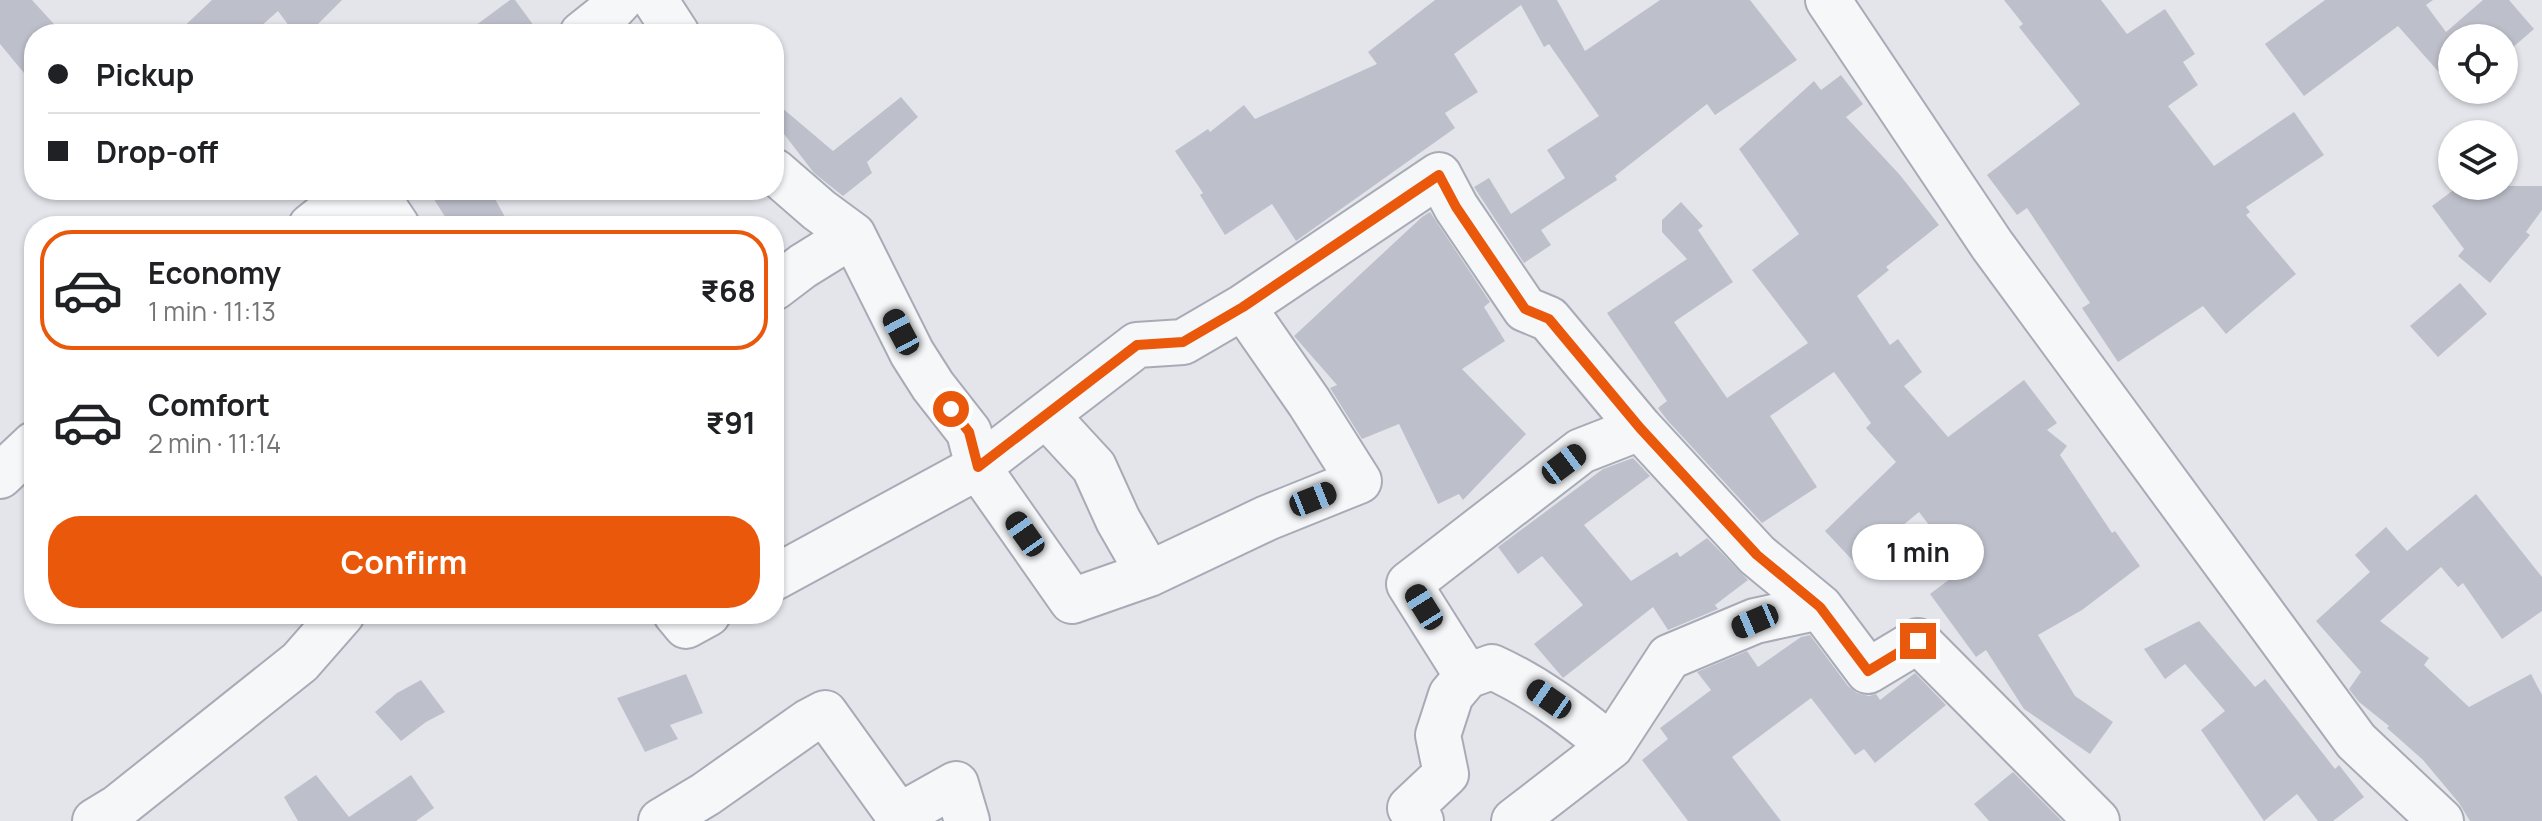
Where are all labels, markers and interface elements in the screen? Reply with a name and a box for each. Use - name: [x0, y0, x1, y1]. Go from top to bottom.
- map controls: [2438, 24, 2518, 200]
- button: locate: [2438, 24, 2518, 104]
- text: Pickup: [96, 54, 194, 95]
- button: layers: [2438, 120, 2518, 200]
- text: Drop-off: [96, 131, 218, 172]
- text: Economy: [148, 252, 281, 293]
- icon: car: [52, 254, 124, 326]
- text: ₹68: [700, 270, 756, 311]
- text: 1 min · 11:13: [148, 293, 276, 329]
- car: [879, 305, 923, 359]
- text: Comfort: [148, 384, 270, 425]
- icon: car: [52, 386, 124, 458]
- route start: [933, 391, 969, 427]
- text: ₹91: [706, 402, 756, 443]
- text: 2 min · 11:14: [148, 425, 281, 461]
- car: [1538, 440, 1590, 488]
- car: [1286, 479, 1340, 519]
- car: [1001, 507, 1049, 561]
- button: Confirm: [48, 516, 760, 608]
- callout: 1 min: [1852, 525, 1984, 581]
- text: 1 min: [1886, 534, 1950, 570]
- car: [1401, 580, 1447, 634]
- car: [1728, 601, 1782, 641]
- route end: [1900, 623, 1936, 659]
- car: [1522, 675, 1576, 723]

